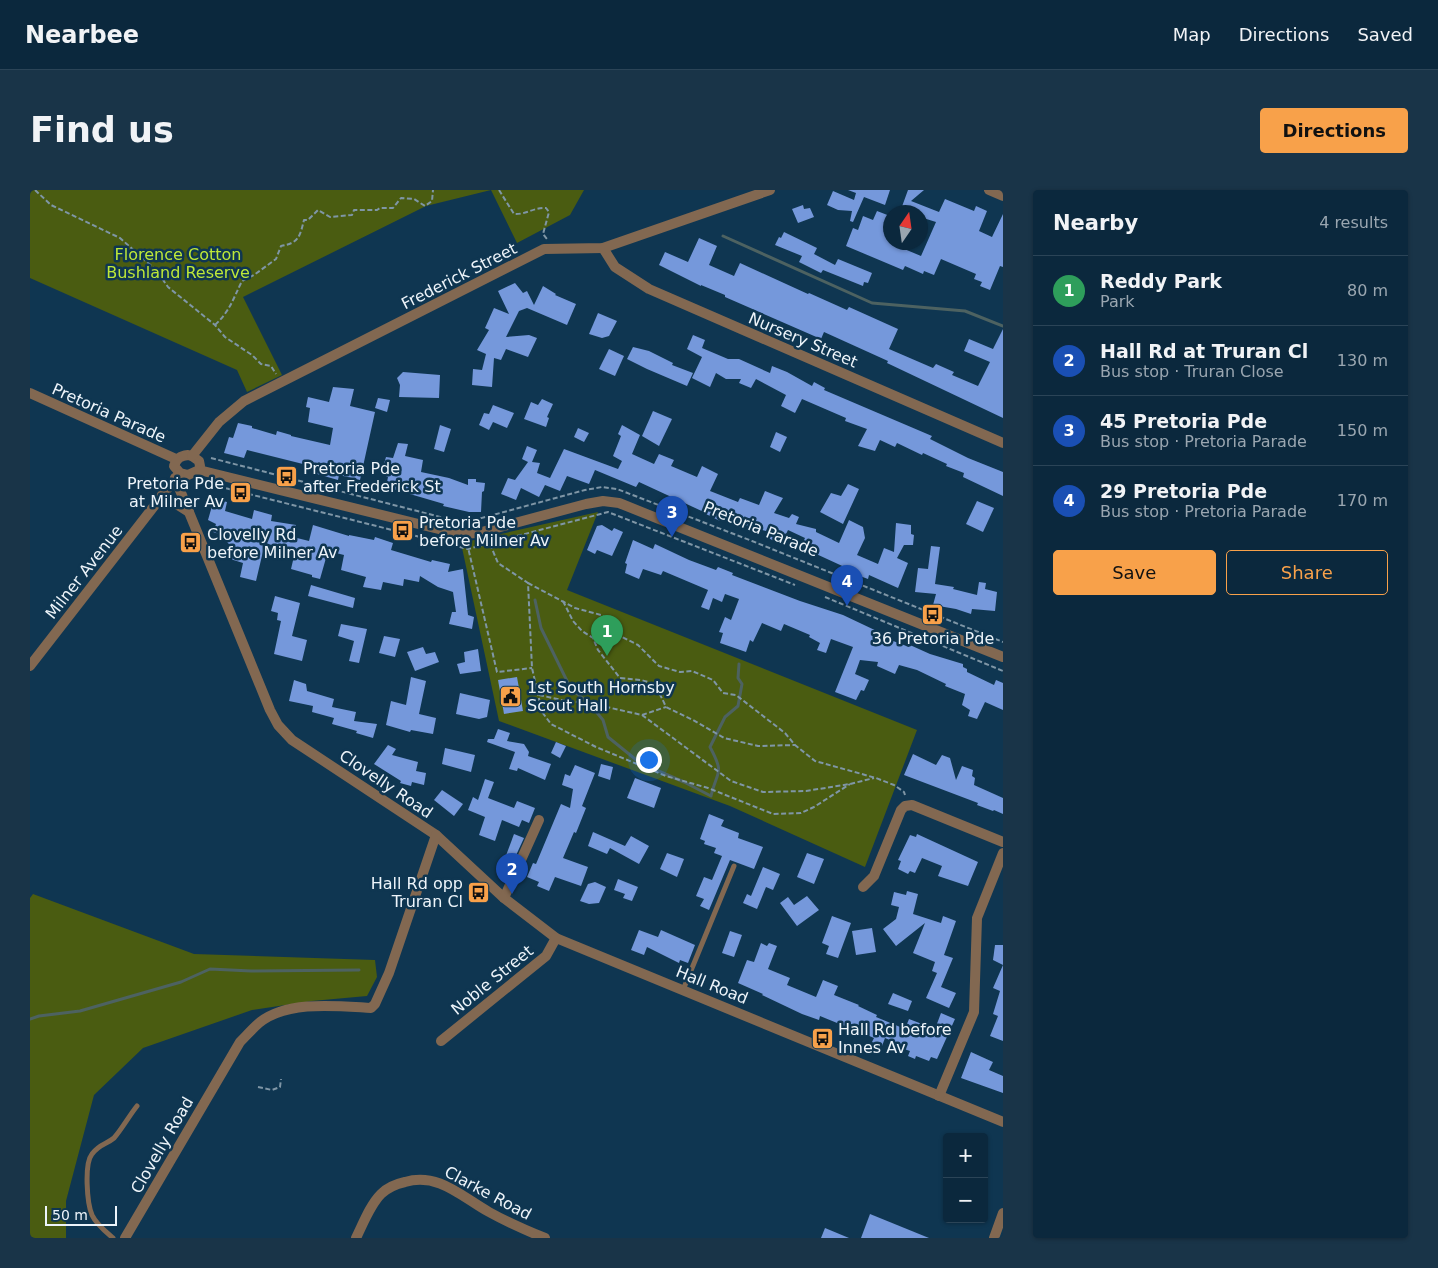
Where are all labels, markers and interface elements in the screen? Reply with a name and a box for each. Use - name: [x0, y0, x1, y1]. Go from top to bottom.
- text: Nearbee: [25, 21, 139, 49]
- text: Map: [1173, 24, 1211, 45]
- text: Directions: [1239, 24, 1329, 45]
- text: Saved: [1357, 24, 1413, 45]
- button: Directions: [1260, 108, 1408, 153]
- text: Find us: [30, 110, 174, 150]
- north arrow: [883, 205, 928, 250]
- text: Nearby: [1053, 211, 1138, 235]
- text: 4 results: [1319, 213, 1388, 232]
- street label: Frederick Street: [398, 239, 520, 313]
- park label: Florence Cotton Bushland Reserve: [106, 245, 250, 282]
- text: Reddy Park: [1100, 270, 1222, 292]
- text: 1: [1063, 281, 1075, 300]
- text: 80 m: [1347, 281, 1388, 300]
- text: Park: [1100, 292, 1135, 311]
- street label: Nursery Street: [746, 308, 860, 372]
- text: Hall Rd at Truran Cl: [1100, 340, 1308, 362]
- text: 2: [1063, 351, 1075, 370]
- text: 130 m: [1337, 351, 1388, 370]
- text: Bus stop · Truran Close: [1100, 362, 1284, 381]
- street label: Pretoria Parade: [49, 379, 169, 447]
- text: 45 Pretoria Pde: [1100, 410, 1267, 432]
- text: 3: [1063, 421, 1075, 440]
- text: 150 m: [1337, 421, 1388, 440]
- text: Bus stop · Pretoria Parade: [1100, 432, 1307, 451]
- place label: Pretoria Pde after Frederick St: [303, 459, 441, 496]
- bus stop icon: Pretoria Pde after Frederick St: [275, 465, 299, 489]
- place label: Pretoria Pde at Milner Av: [127, 474, 224, 511]
- bus stop icon: Pretoria Pde at Milner Av: [228, 480, 252, 504]
- text: 29 Pretoria Pde: [1100, 480, 1267, 502]
- text: 4: [1063, 491, 1075, 510]
- text: 170 m: [1337, 491, 1388, 510]
- pin: 3: [656, 496, 688, 537]
- street label: Pretoria Parade: [701, 497, 821, 561]
- text: Bus stop · Pretoria Parade: [1100, 502, 1307, 521]
- place label: Pretoria Pde before Milner Av: [419, 513, 549, 550]
- bus stop icon: Pretoria Pde before Milner Av: [391, 519, 415, 543]
- street label: Milner Avenue: [41, 521, 127, 623]
- place label: Clovelly Rd before Milner Av: [207, 525, 337, 562]
- bus stop icon: Clovelly Rd before Milner Av: [179, 531, 203, 555]
- button: Save: [1053, 550, 1216, 595]
- button: Share: [1226, 550, 1388, 595]
- pin: 4: [831, 565, 863, 606]
- bus stop icon: 36 Pretoria Pde: [921, 602, 945, 626]
- pin: 1: [591, 615, 623, 656]
- place label: 36 Pretoria Pde: [872, 629, 994, 648]
- place label: 1st South Hornsby Scout Hall: [527, 678, 675, 715]
- public building icon: 1st South Hornsby Scout Hall: [499, 684, 523, 708]
- street label: Clovelly Road: [336, 746, 436, 822]
- your location: [636, 747, 662, 773]
- pin: 2: [496, 853, 528, 894]
- place label: Hall Rd opp Truran Cl: [371, 874, 463, 911]
- bus stop icon: Hall Rd opp Truran Cl: [467, 880, 491, 904]
- street label: Noble Street: [447, 941, 537, 1019]
- street label: Hall Road: [673, 962, 751, 1008]
- place label: Hall Rd before Innes Av: [838, 1020, 952, 1057]
- bus stop icon: Hall Rd before Innes Av: [810, 1026, 834, 1050]
- street label: Clovelly Road: [127, 1093, 197, 1197]
- map controls: [943, 1133, 988, 1223]
- button: +: [943, 1133, 988, 1178]
- street label: Clarke Road: [441, 1162, 535, 1224]
- button: −: [943, 1178, 988, 1223]
- scale bar: [45, 1203, 118, 1226]
- text: 50 m: [52, 1207, 88, 1223]

